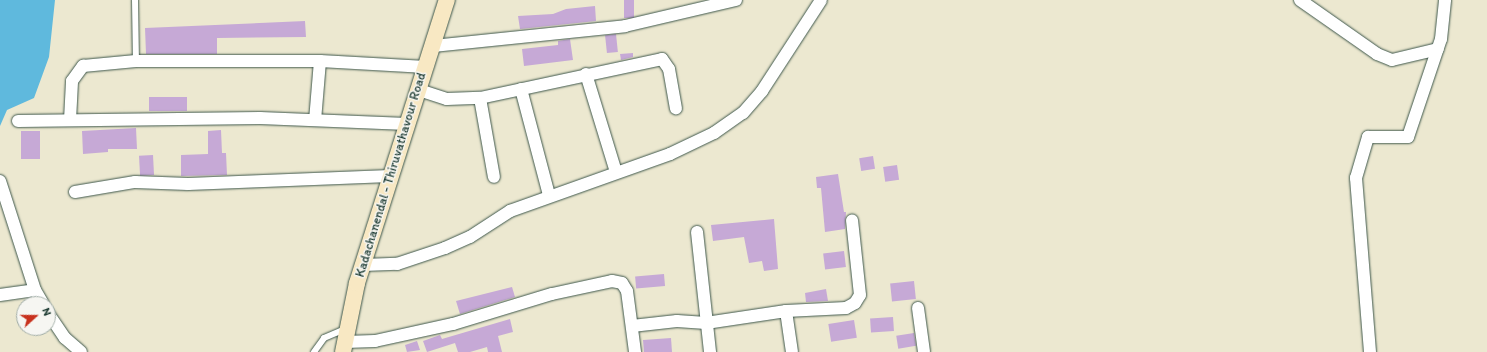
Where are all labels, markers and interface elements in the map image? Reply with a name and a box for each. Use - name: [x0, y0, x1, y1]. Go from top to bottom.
- street label: Kadachanendal - Thiruvathavour Road: [352, 71, 430, 279]
- north arrow: [16, 296, 56, 336]
- text: N: [39, 306, 54, 318]

